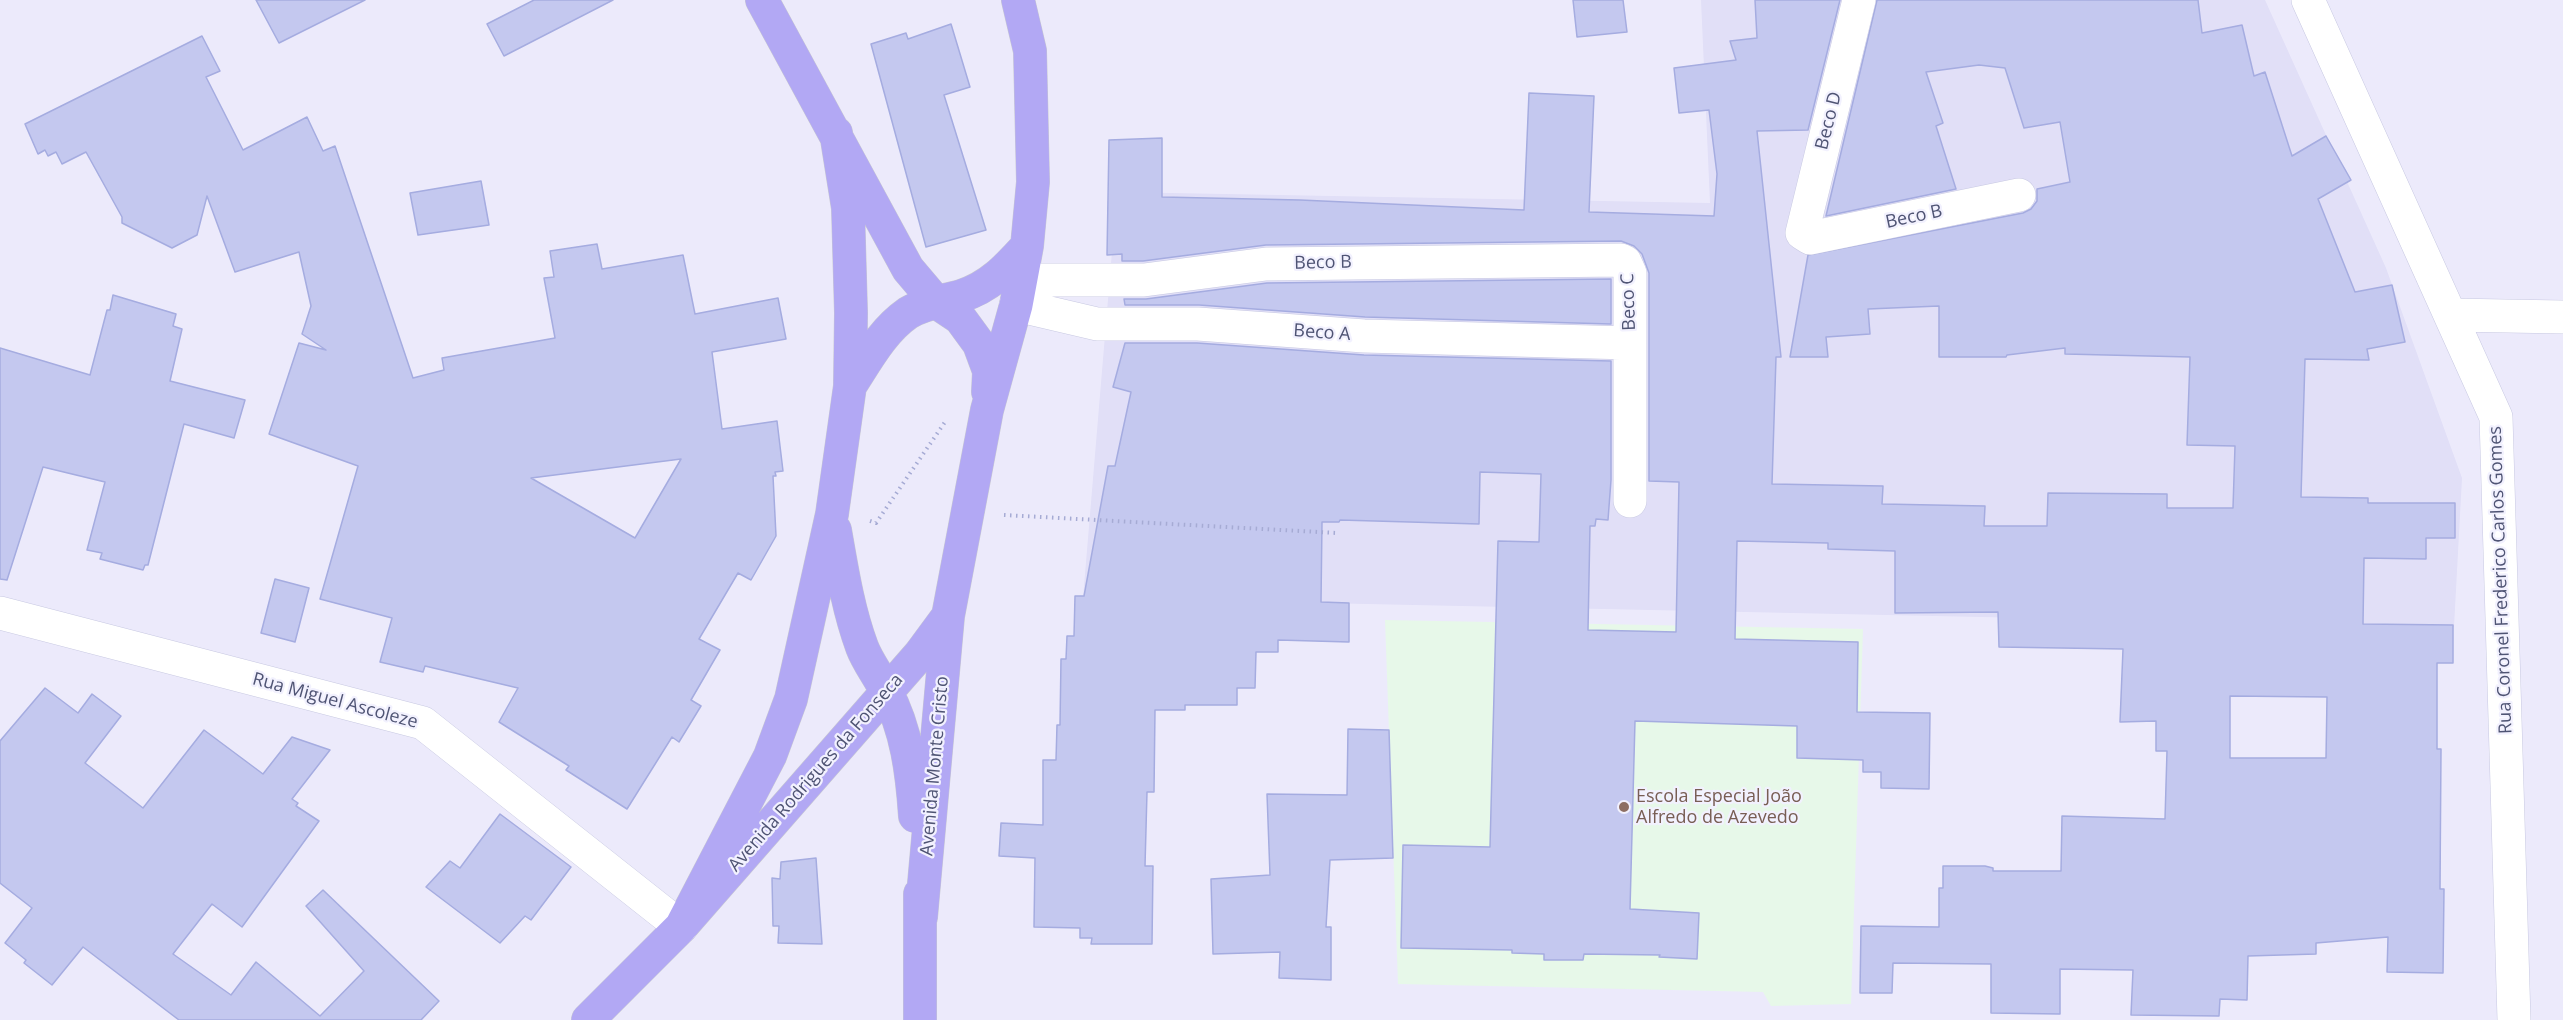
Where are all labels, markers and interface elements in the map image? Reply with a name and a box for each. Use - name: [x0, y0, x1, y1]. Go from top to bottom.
- street label: Beco D: [1811, 90, 1847, 152]
- street label: Beco B: [1884, 200, 1944, 234]
- street label: Beco B: [1294, 252, 1352, 274]
- street label: Beco C: [1617, 273, 1641, 331]
- street label: Beco A: [1293, 320, 1351, 346]
- street label: Rua Coronel Frederico Carlos Gomes: [2485, 426, 2517, 734]
- street label: Rua Miguel Ascoleze: [250, 669, 420, 733]
- street label: Avenida Rodrigues da Fonseca: [724, 670, 908, 876]
- street label: Avenida Monte Cristo: [916, 675, 954, 857]
- place label: Escola Especial João Alfredo de Azevedo: [1636, 786, 1802, 828]
- marker: Escola Especial João Alfredo de Azevedo: [1617, 800, 1631, 814]

